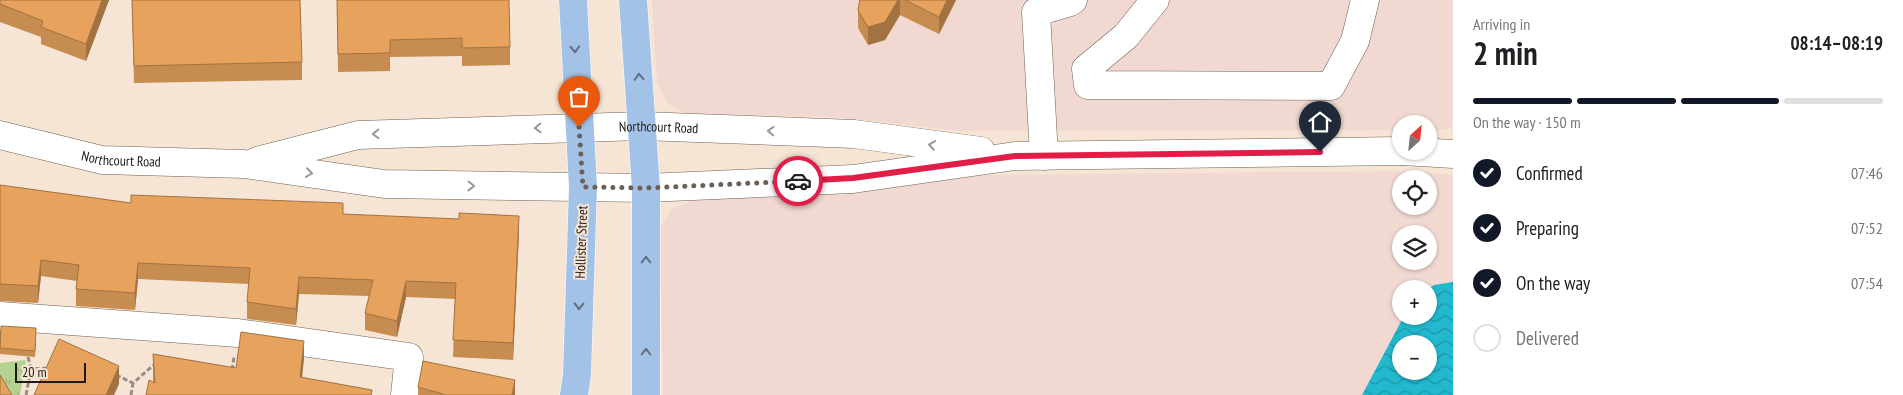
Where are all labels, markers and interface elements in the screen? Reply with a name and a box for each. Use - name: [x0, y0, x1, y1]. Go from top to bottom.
- text: Arriving in: [1473, 14, 1530, 34]
- text: 08:14–08:19: [1790, 31, 1883, 55]
- text: 2 min: [1473, 32, 1538, 74]
- one-way arrow: [570, 45, 581, 53]
- one-way arrow: [633, 73, 644, 81]
- pin: [558, 76, 600, 127]
- icon: bag: [565, 83, 593, 111]
- pin: [1299, 101, 1341, 152]
- icon: home: [1306, 108, 1334, 136]
- text: On the way · 150 m: [1473, 112, 1581, 132]
- north arrow: [1392, 115, 1438, 160]
- map controls: [1392, 115, 1437, 380]
- street label: Northcourt Road: [618, 117, 699, 137]
- one-way arrow: [534, 123, 542, 134]
- one-way arrow: [766, 125, 774, 136]
- one-way arrow: [371, 129, 379, 139]
- one-way arrow: [928, 140, 937, 150]
- street label: Northcourt Road: [80, 146, 161, 171]
- courier: [773, 156, 823, 206]
- icon: check: [1473, 159, 1501, 187]
- text: Confirmed: [1516, 161, 1583, 185]
- text: 07:46: [1851, 163, 1883, 183]
- icon: car: [784, 167, 812, 195]
- one-way arrow: [305, 168, 314, 178]
- button: locate: [1392, 170, 1437, 215]
- one-way arrow: [467, 180, 475, 191]
- street label: Hollister Street: [571, 205, 591, 279]
- icon: check: [1473, 214, 1501, 242]
- text: Preparing: [1516, 216, 1579, 240]
- text: 07:52: [1851, 218, 1883, 238]
- button: layers: [1392, 225, 1437, 270]
- one-way arrow: [641, 256, 651, 264]
- icon: check: [1473, 269, 1501, 297]
- text: On the way: [1516, 271, 1590, 295]
- text: 07:54: [1851, 273, 1883, 293]
- button: +: [1392, 280, 1437, 325]
- one-way arrow: [574, 302, 584, 310]
- text: Delivered: [1516, 326, 1579, 350]
- button: −: [1392, 335, 1437, 380]
- one-way arrow: [641, 348, 651, 356]
- scale bar: [15, 360, 86, 383]
- text: 20 m: [22, 363, 47, 381]

